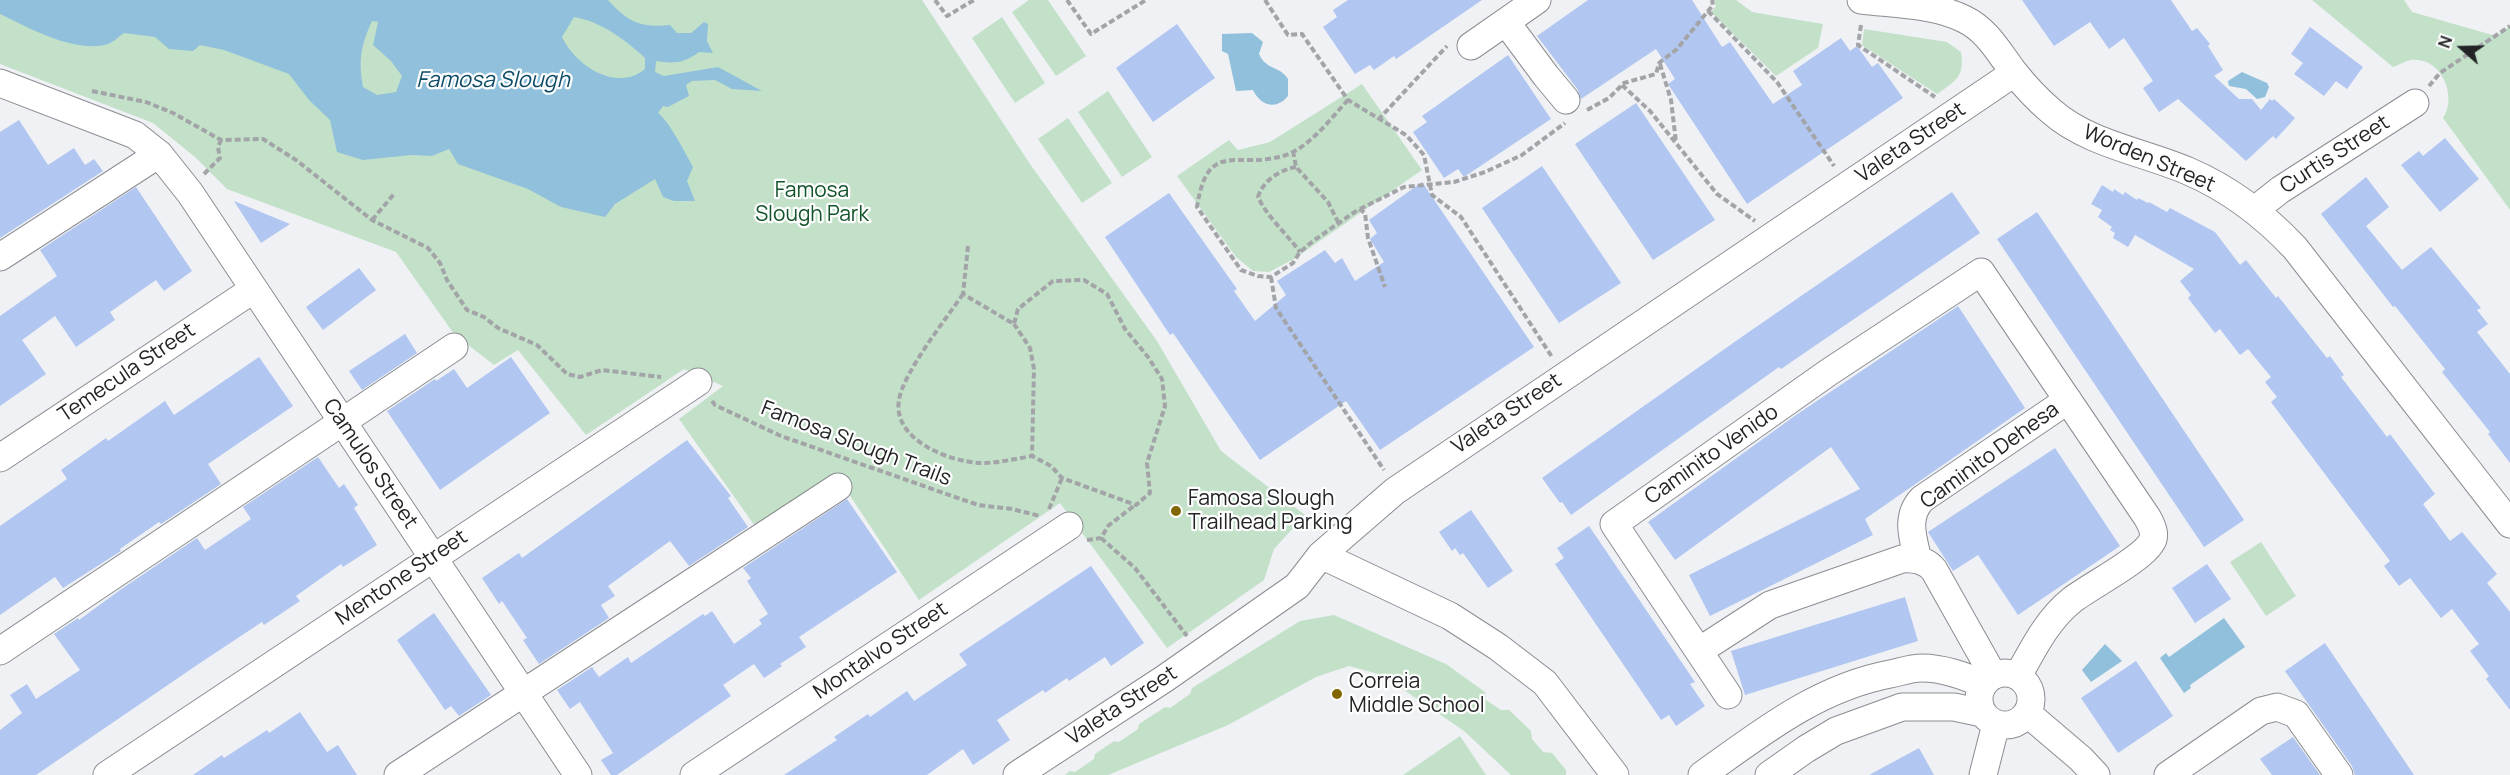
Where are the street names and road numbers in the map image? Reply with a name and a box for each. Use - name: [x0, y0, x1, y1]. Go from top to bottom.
- street label: Valeta Street: [1852, 97, 1970, 189]
- street label: Curtis Street: [2276, 110, 2394, 200]
- street label: Worden Street: [2079, 120, 2219, 198]
- street label: Temecula Street: [54, 318, 200, 428]
- street label: Valeta Street: [1448, 368, 1566, 460]
- street label: Camulos Street: [317, 394, 423, 534]
- street label: Famosa Slough Trails: [757, 396, 955, 492]
- street label: Caminito Dehesa: [1916, 397, 2064, 515]
- street label: Caminito Venido: [1640, 400, 1784, 510]
- street label: Mentone Street: [332, 525, 472, 631]
- street label: Montalvo Street: [809, 597, 953, 705]
- street label: Valeta Street: [1062, 661, 1182, 751]

